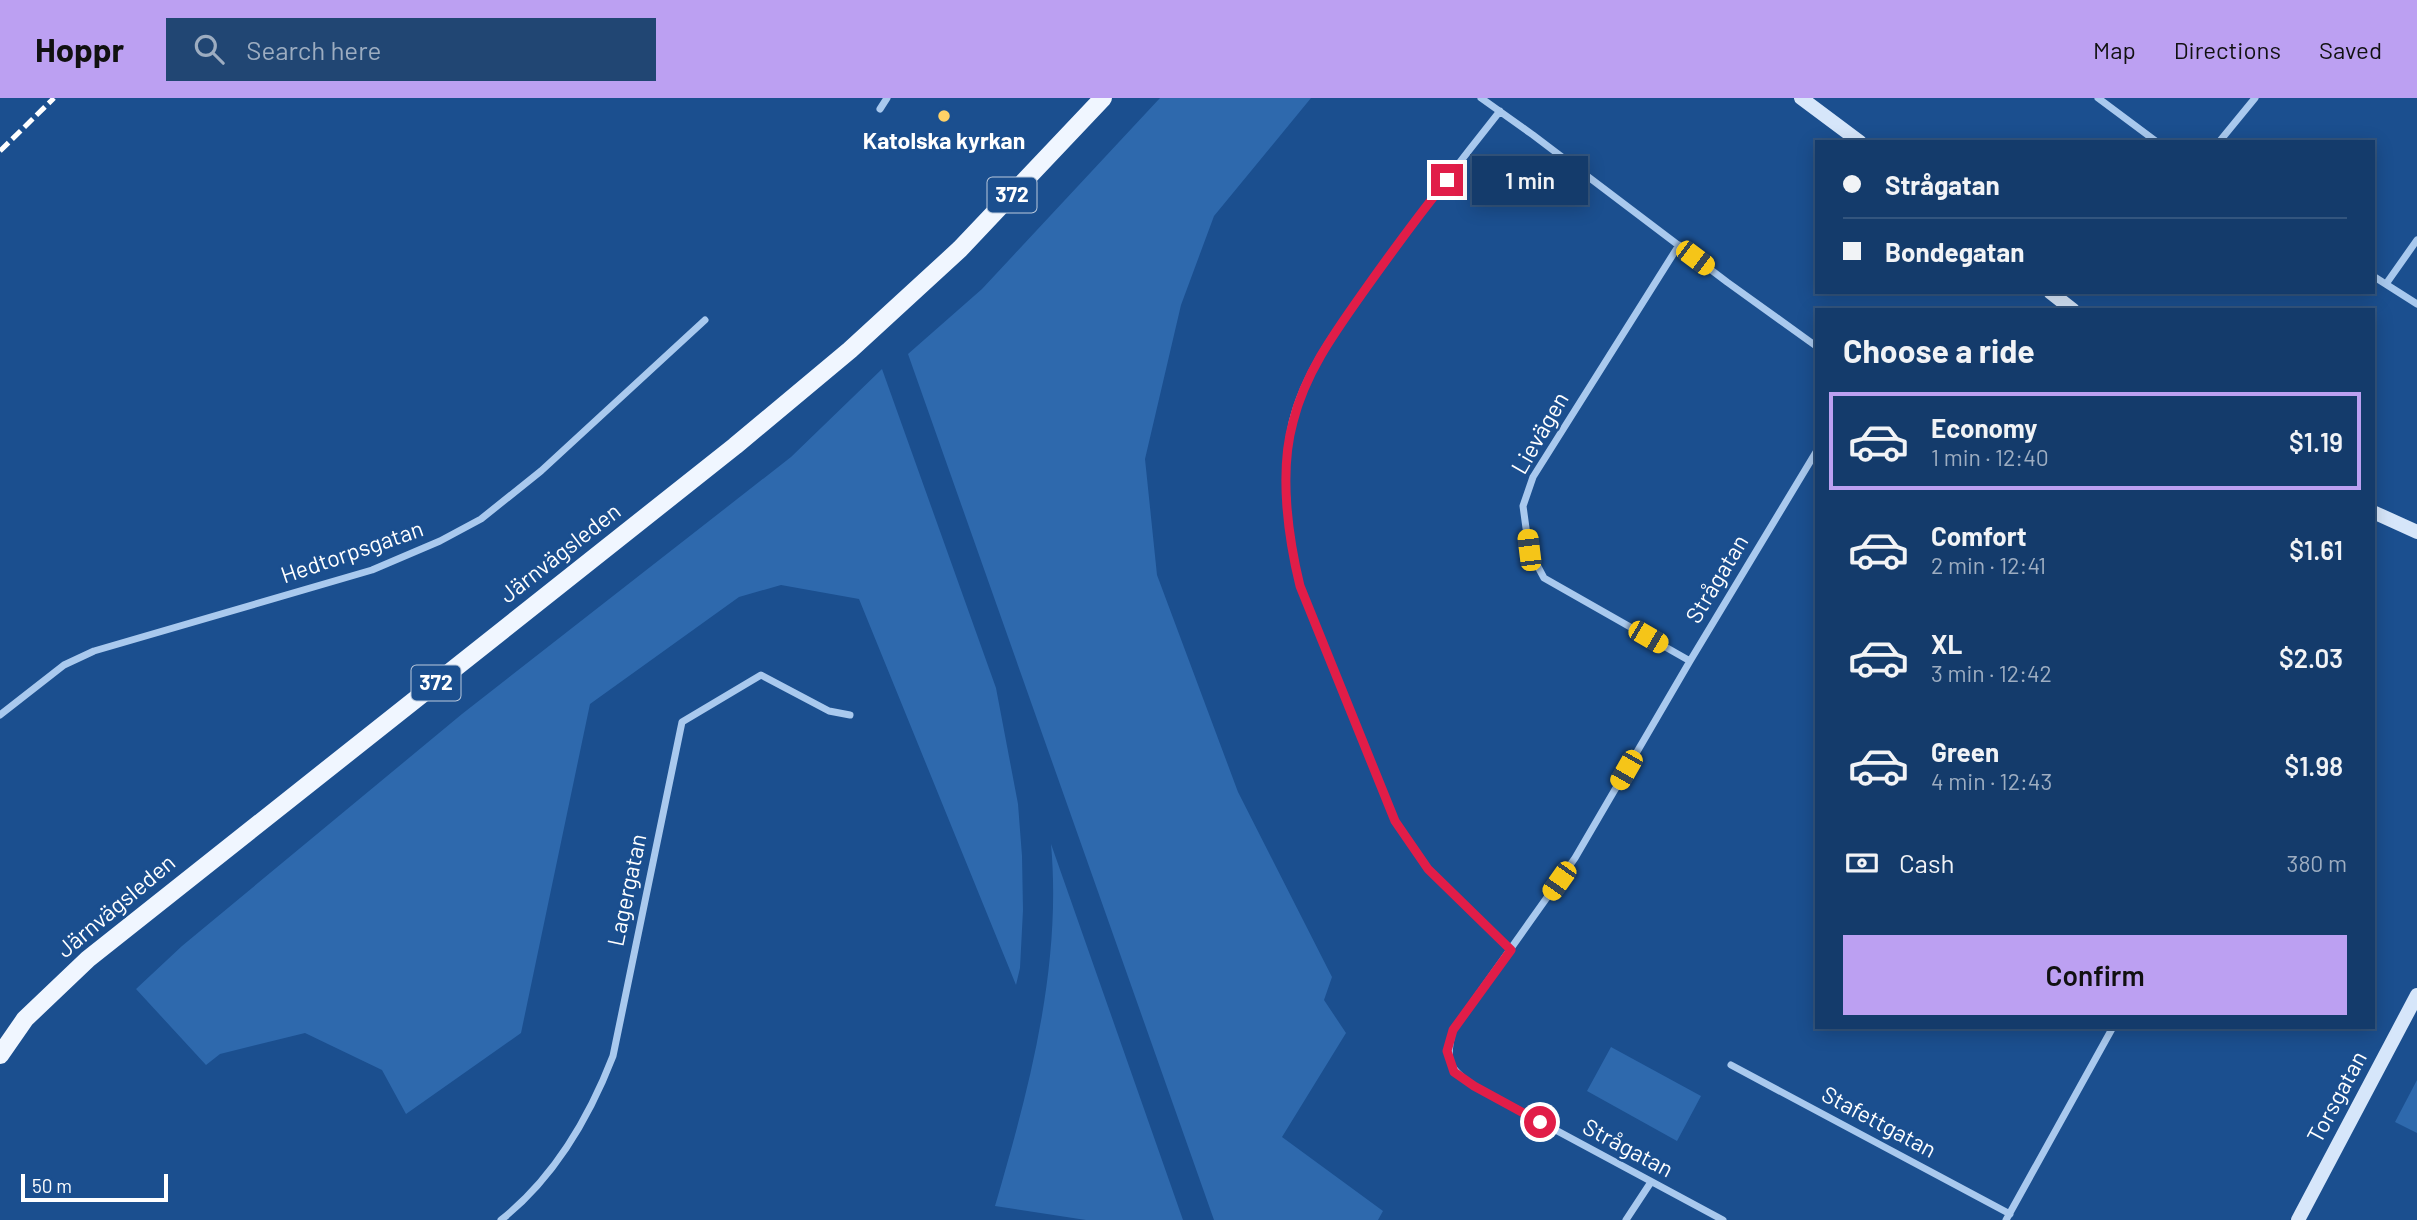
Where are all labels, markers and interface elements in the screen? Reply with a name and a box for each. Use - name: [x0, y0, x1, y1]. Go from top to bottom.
- search box: [166, 18, 656, 81]
- text: Hoppr: [35, 29, 124, 69]
- icon: search: [190, 30, 228, 68]
- text: Search here: [246, 34, 381, 65]
- text: Map: [2093, 35, 2136, 64]
- text: Directions: [2174, 35, 2281, 64]
- text: Saved: [2319, 35, 2382, 64]
- marker: Katolska kyrkan: [936, 108, 952, 124]
- place label: Katolska kyrkan: [863, 126, 1025, 154]
- callout: 1 min: [1472, 155, 1587, 204]
- route end: [1431, 164, 1463, 196]
- text: 1 min: [1505, 166, 1555, 194]
- text: Strågatan: [1885, 169, 2000, 200]
- road number: 372: [988, 178, 1036, 212]
- text: Bondegatan: [1885, 236, 2024, 267]
- car: [1672, 237, 1719, 279]
- text: Choose a ride: [1843, 331, 2035, 369]
- street label: Lievägen: [1504, 386, 1574, 479]
- icon: car: [1847, 410, 1910, 473]
- text: Economy: [1931, 412, 2037, 443]
- text: $1.19: [2289, 426, 2343, 457]
- text: 1 min · 12:40: [1931, 443, 2049, 471]
- street label: Järnvägsleden: [493, 496, 626, 608]
- street label: Hedtorpsgatan: [277, 514, 427, 589]
- icon: car: [1847, 518, 1910, 581]
- text: Comfort: [1931, 520, 2027, 551]
- car: [1517, 528, 1542, 572]
- street label: Strågatan: [1679, 529, 1753, 628]
- text: $1.61: [2289, 534, 2343, 565]
- text: 2 min · 12:41: [1931, 551, 2046, 579]
- car: [1625, 617, 1672, 657]
- icon: car: [1847, 626, 1910, 689]
- text: XL: [1931, 628, 1962, 659]
- text: $2.03: [2279, 642, 2343, 673]
- text: 3 min · 12:42: [1931, 659, 2052, 687]
- road number: 372: [412, 666, 460, 700]
- icon: car: [1847, 734, 1910, 797]
- text: Green: [1931, 736, 1999, 767]
- car: [1607, 747, 1646, 793]
- text: $1.98: [2284, 750, 2343, 781]
- text: 4 min · 12:43: [1931, 767, 2052, 795]
- street label: Lagergatan: [600, 831, 652, 948]
- icon: cash: [1843, 844, 1881, 882]
- text: Cash: [1899, 847, 1954, 878]
- street label: Järnvägsleden: [50, 848, 180, 963]
- text: 380 m: [2287, 849, 2347, 877]
- car: [1539, 858, 1580, 904]
- button: Confirm: [1843, 935, 2347, 1015]
- street label: Torsgatan: [2300, 1046, 2372, 1147]
- street label: Stafettgatan: [1817, 1079, 1942, 1163]
- route start: [1524, 1106, 1556, 1138]
- street label: Strågatan: [1578, 1112, 1678, 1183]
- scale bar: [21, 1171, 168, 1203]
- text: 50 m: [32, 1174, 72, 1197]

